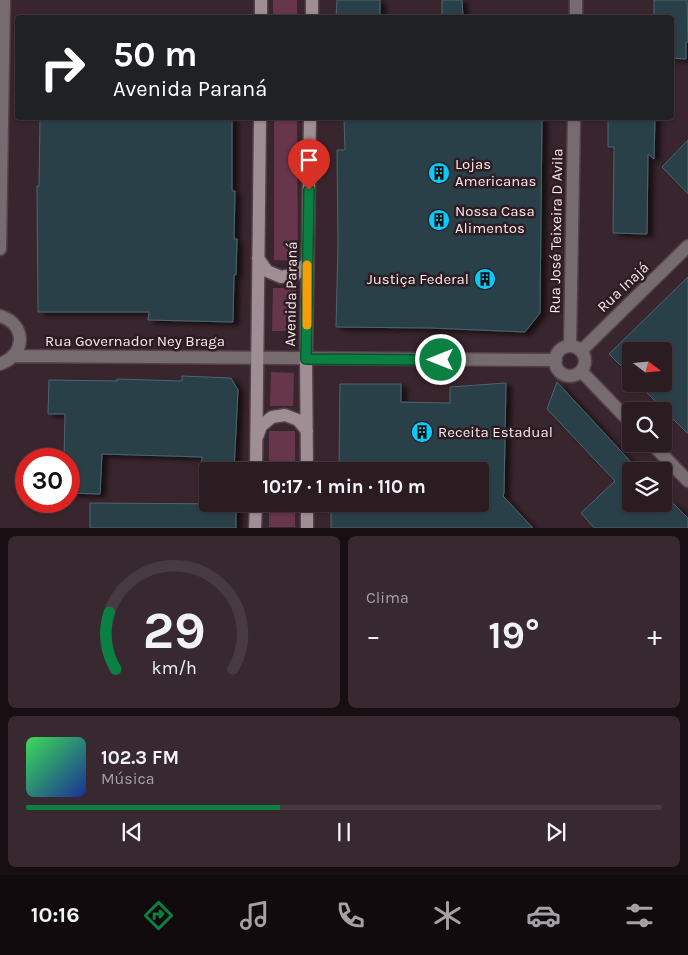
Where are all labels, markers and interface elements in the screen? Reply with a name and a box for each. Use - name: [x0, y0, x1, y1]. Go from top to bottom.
- text: 50 m: [113, 34, 198, 75]
- icon: right: [30, 35, 95, 100]
- text: Avenida Paraná: [113, 76, 267, 102]
- pin: [288, 139, 330, 190]
- icon: arrive: [295, 146, 323, 174]
- street label: Rua José Teixeira D Avila: [546, 148, 566, 314]
- place label: Lojas Americanas: [455, 155, 536, 190]
- building icon: Lojas Americanas: [427, 161, 451, 185]
- place label: Nossa Casa Alimentos: [455, 202, 535, 237]
- building icon: Nossa Casa Alimentos: [427, 208, 451, 232]
- street label: Avenida Paraná: [281, 241, 301, 347]
- street label: Rua Inajá: [594, 258, 652, 316]
- building icon: Justiça Federal: [473, 267, 497, 291]
- place label: Justiça Federal: [367, 270, 469, 288]
- street label: Rua Governador Ney Braga: [45, 332, 225, 350]
- position arrow: [414, 333, 466, 385]
- north arrow: [622, 342, 672, 392]
- map controls: [622, 342, 672, 512]
- button: search: [622, 402, 672, 452]
- building icon: Receita Estadual: [410, 420, 434, 444]
- place label: Receita Estadual: [438, 423, 553, 441]
- speed limit sign: 30: [15, 448, 80, 513]
- button: layers: [622, 462, 672, 512]
- text: 10:17 · 1 min · 110 m: [262, 476, 426, 498]
- text: Clima: [366, 588, 409, 607]
- text: 29: [142, 600, 206, 661]
- text: 19°: [488, 613, 540, 658]
- text: −: [366, 619, 381, 652]
- text: +: [647, 619, 662, 652]
- text: km/h: [151, 658, 197, 679]
- text: 102.3 FM: [101, 747, 179, 769]
- text: Música: [101, 769, 154, 788]
- icon: previous: [118, 818, 146, 846]
- icon: pause: [330, 818, 358, 846]
- icon: next: [542, 818, 570, 846]
- icon: directions: [141, 898, 176, 933]
- icon: music: [237, 898, 272, 933]
- icon: phone: [333, 898, 368, 933]
- icon: climate: [430, 898, 465, 933]
- icon: car: [526, 898, 561, 933]
- icon: filters: [622, 898, 657, 933]
- text: 10:16: [31, 902, 80, 928]

